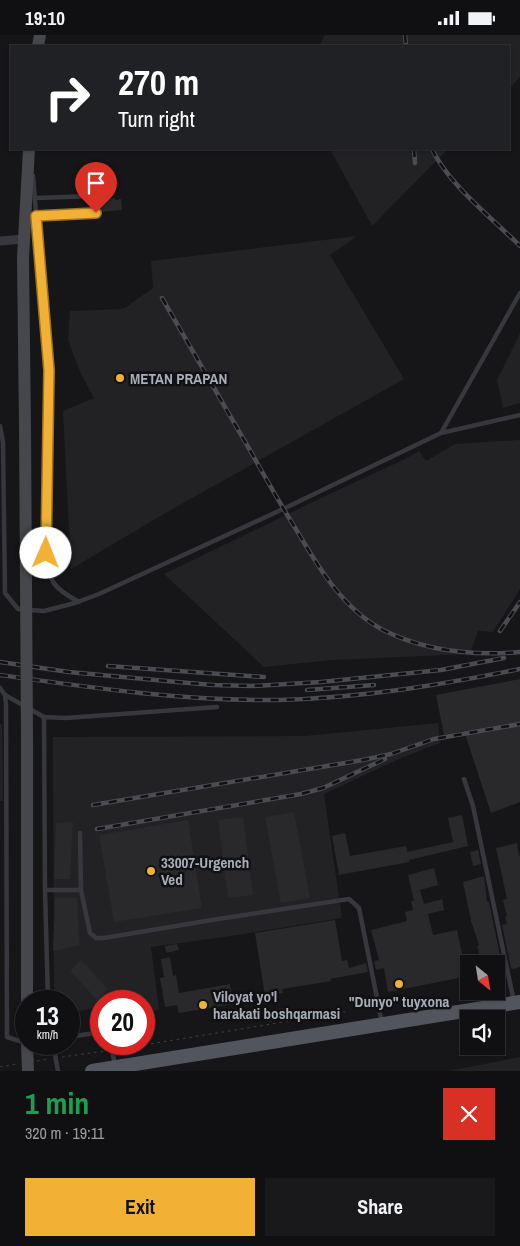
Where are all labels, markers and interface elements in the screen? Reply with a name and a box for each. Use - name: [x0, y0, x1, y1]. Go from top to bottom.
- text: 19:10: [25, 5, 65, 31]
- text: 270 m: [118, 59, 199, 106]
- icon: right: [35, 65, 100, 130]
- text: Turn right: [118, 104, 195, 134]
- pin: [75, 162, 117, 213]
- icon: arrive: [82, 169, 110, 197]
- place label: METAN PRAPAN: [130, 368, 227, 389]
- marker: METAN PRAPAN: [114, 372, 126, 384]
- position arrow: [19, 526, 71, 578]
- place label: 33007-Urgench Ved: [161, 852, 249, 890]
- marker: 33007-Urgench Ved: [145, 865, 157, 877]
- north arrow: [460, 955, 505, 1000]
- map controls: [460, 955, 505, 1055]
- marker: "Dunyo" tuyxona: [393, 978, 405, 990]
- place label: Viloyat yo'l harakati boshqarmasi: [213, 986, 340, 1024]
- speed limit sign: 20: [90, 990, 155, 1055]
- place label: "Dunyo" tuyxona: [349, 991, 449, 1012]
- text: 13: [36, 999, 59, 1033]
- marker: Viloyat yo'l harakati boshqarmasi: [197, 999, 209, 1011]
- button: sound: [460, 1010, 505, 1055]
- text: km/h: [37, 1027, 58, 1043]
- text: 1 min: [25, 1083, 89, 1123]
- button: close: [443, 1088, 495, 1140]
- text: 320 m · 19:11: [25, 1122, 104, 1144]
- button: Exit: [25, 1178, 255, 1236]
- button: Share: [265, 1178, 495, 1236]

